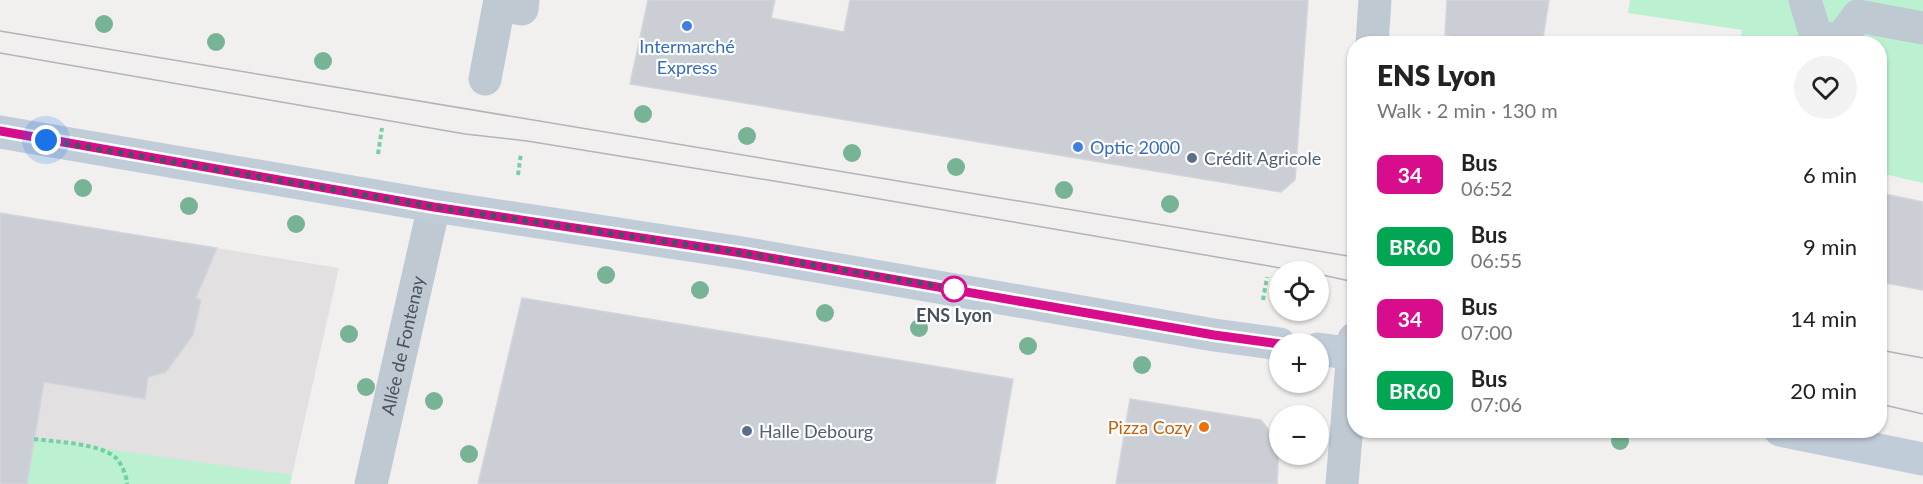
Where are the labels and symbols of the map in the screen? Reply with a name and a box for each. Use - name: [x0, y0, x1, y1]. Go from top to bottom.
- marker: Intermarché Express: [680, 19, 694, 33]
- place label: Intermarché Express: [639, 35, 735, 78]
- your location: [31, 125, 61, 155]
- place label: Optic 2000: [1090, 136, 1180, 158]
- marker: Optic 2000: [1071, 140, 1085, 154]
- place label: Crédit Agricole: [1204, 147, 1321, 169]
- marker: Crédit Agricole: [1185, 151, 1199, 165]
- street label: Allée de Fontenay: [376, 273, 429, 417]
- marker: ENS Lyon: [941, 276, 967, 302]
- place label: ENS Lyon: [916, 304, 992, 326]
- place label: Pizza Cozy: [1108, 416, 1193, 438]
- place label: Halle Debourg: [759, 420, 873, 442]
- marker: Pizza Cozy: [1197, 420, 1211, 434]
- marker: Halle Debourg: [740, 424, 754, 438]

